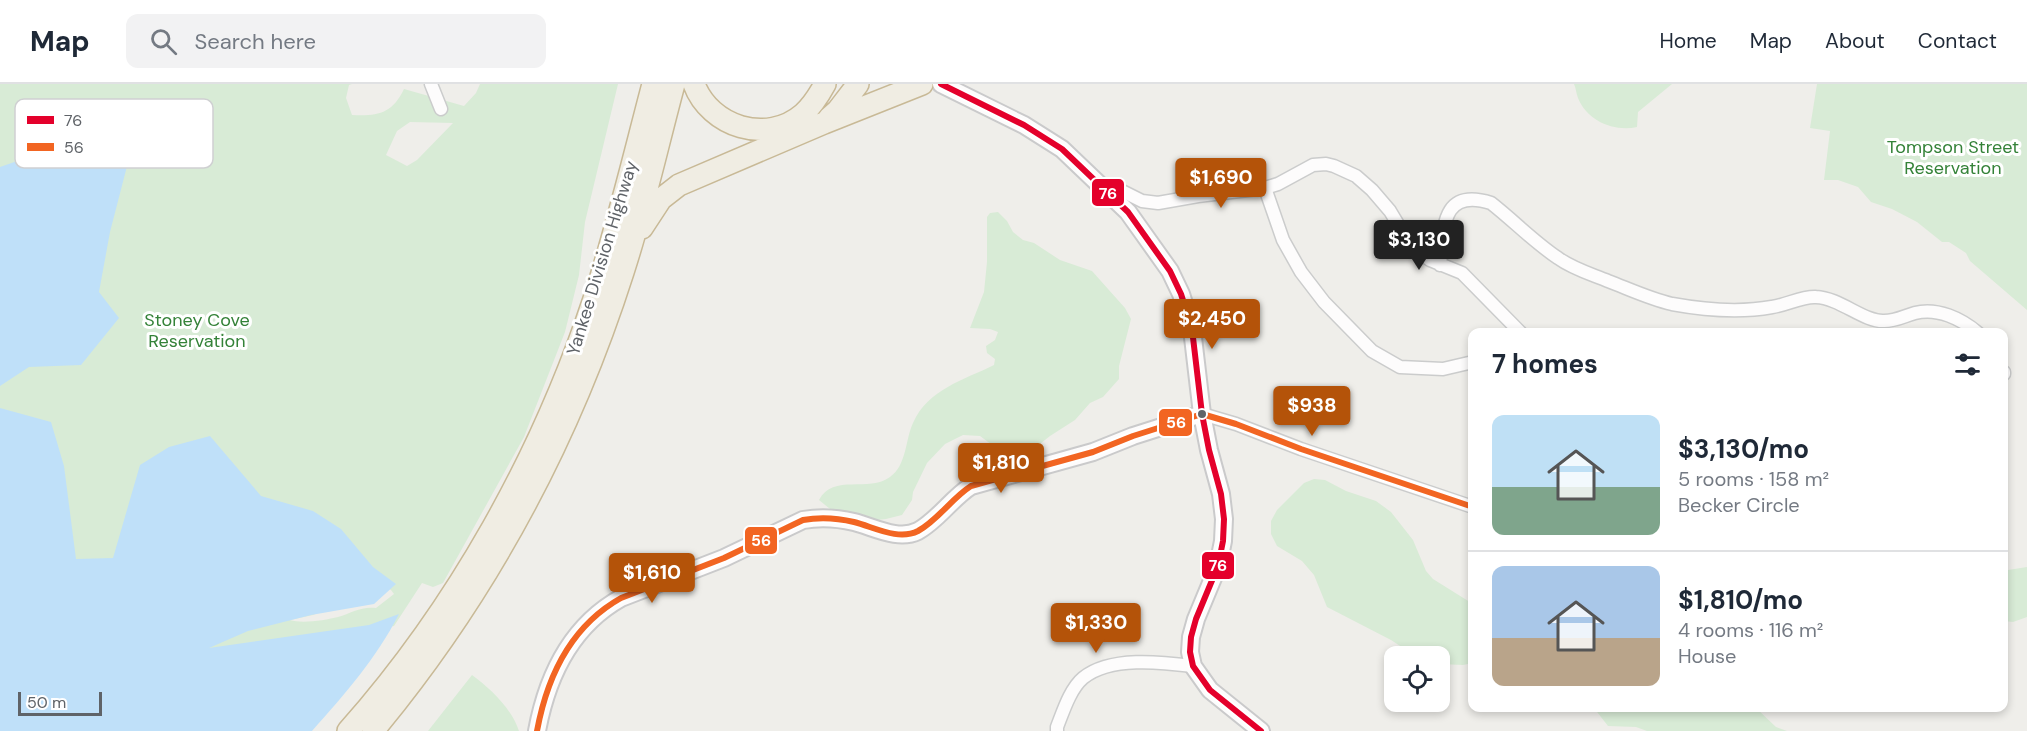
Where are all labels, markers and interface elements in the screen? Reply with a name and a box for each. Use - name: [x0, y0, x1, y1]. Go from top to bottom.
- search box: [126, 14, 546, 68]
- text: Map: [30, 23, 90, 60]
- icon: search: [147, 25, 180, 58]
- text: Search here: [195, 27, 316, 56]
- text: Home: [1659, 27, 1717, 55]
- text: Map: [1750, 27, 1792, 55]
- text: About: [1825, 27, 1885, 55]
- text: Contact: [1918, 27, 1997, 55]
- legend: [15, 99, 213, 168]
- text: 76: [64, 110, 82, 131]
- park label: Tompson Street Reservation: [1887, 135, 2019, 180]
- text: 56: [64, 137, 84, 158]
- street label: Yankee Division Highway: [561, 158, 643, 358]
- pin: $1,690: [1172, 158, 1270, 209]
- text: $1,690: [1189, 164, 1253, 190]
- line badge: 76: [1091, 178, 1125, 207]
- text: 76: [1099, 183, 1117, 204]
- pin: $3,130: [1370, 220, 1468, 271]
- text: $3,130: [1388, 226, 1450, 252]
- pin: $2,450: [1163, 299, 1261, 350]
- text: $2,450: [1178, 305, 1246, 331]
- park label: Stoney Cove Reservation: [144, 308, 250, 353]
- text: 7 homes: [1492, 347, 1598, 381]
- icon: filters: [1951, 348, 1984, 381]
- pin: $938: [1276, 386, 1348, 437]
- text: $938: [1287, 392, 1337, 418]
- line badge: 56: [1158, 408, 1193, 437]
- unlabelled marker: [1196, 408, 1208, 420]
- text: 56: [1166, 412, 1186, 433]
- text: $3,130/mo: [1678, 432, 1809, 466]
- icon: home: [1540, 439, 1612, 511]
- pin: $1,810: [952, 443, 1050, 494]
- text: $1,810: [972, 449, 1030, 475]
- text: 5 rooms · 158 m²: [1678, 466, 1829, 492]
- text: Becker Circle: [1678, 492, 1800, 518]
- line badge: 56: [744, 526, 778, 555]
- text: 56: [751, 530, 771, 551]
- line badge: 76: [1201, 551, 1235, 580]
- pin: $1,610: [603, 553, 701, 604]
- text: 76: [1209, 555, 1227, 576]
- text: $1,610: [623, 559, 681, 585]
- text: $1,810/mo: [1678, 583, 1803, 617]
- icon: home: [1540, 590, 1612, 662]
- pin: $1,330: [1047, 603, 1145, 654]
- text: $1,330: [1065, 609, 1127, 635]
- text: 4 rooms · 116 m²: [1678, 617, 1823, 643]
- text: House: [1678, 643, 1736, 669]
- map controls: [1384, 646, 1450, 712]
- button: locate: [1384, 646, 1450, 712]
- scale bar: [18, 689, 102, 716]
- text: 50 m: [27, 692, 66, 713]

